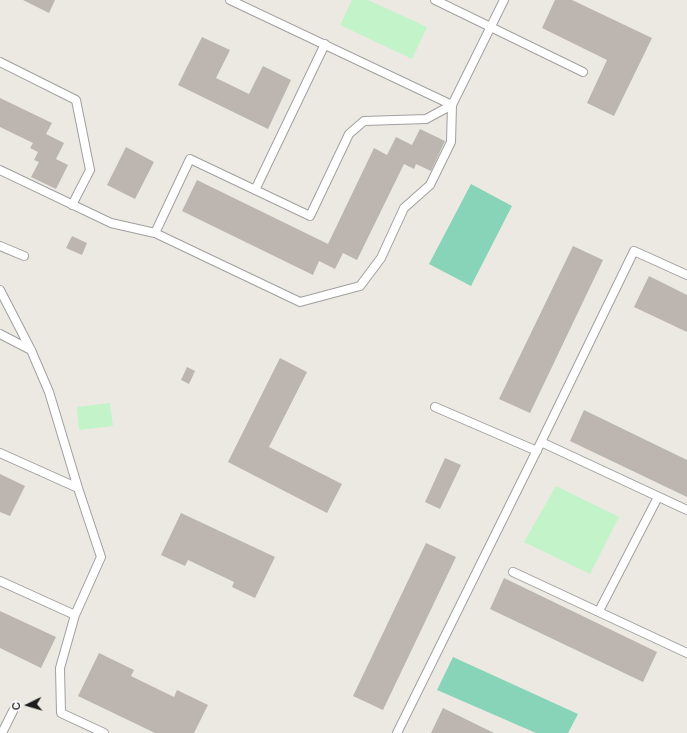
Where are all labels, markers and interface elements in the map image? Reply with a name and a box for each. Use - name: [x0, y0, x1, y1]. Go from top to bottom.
- north arrow: [8, 685, 48, 725]
- text: С: [8, 701, 23, 711]

